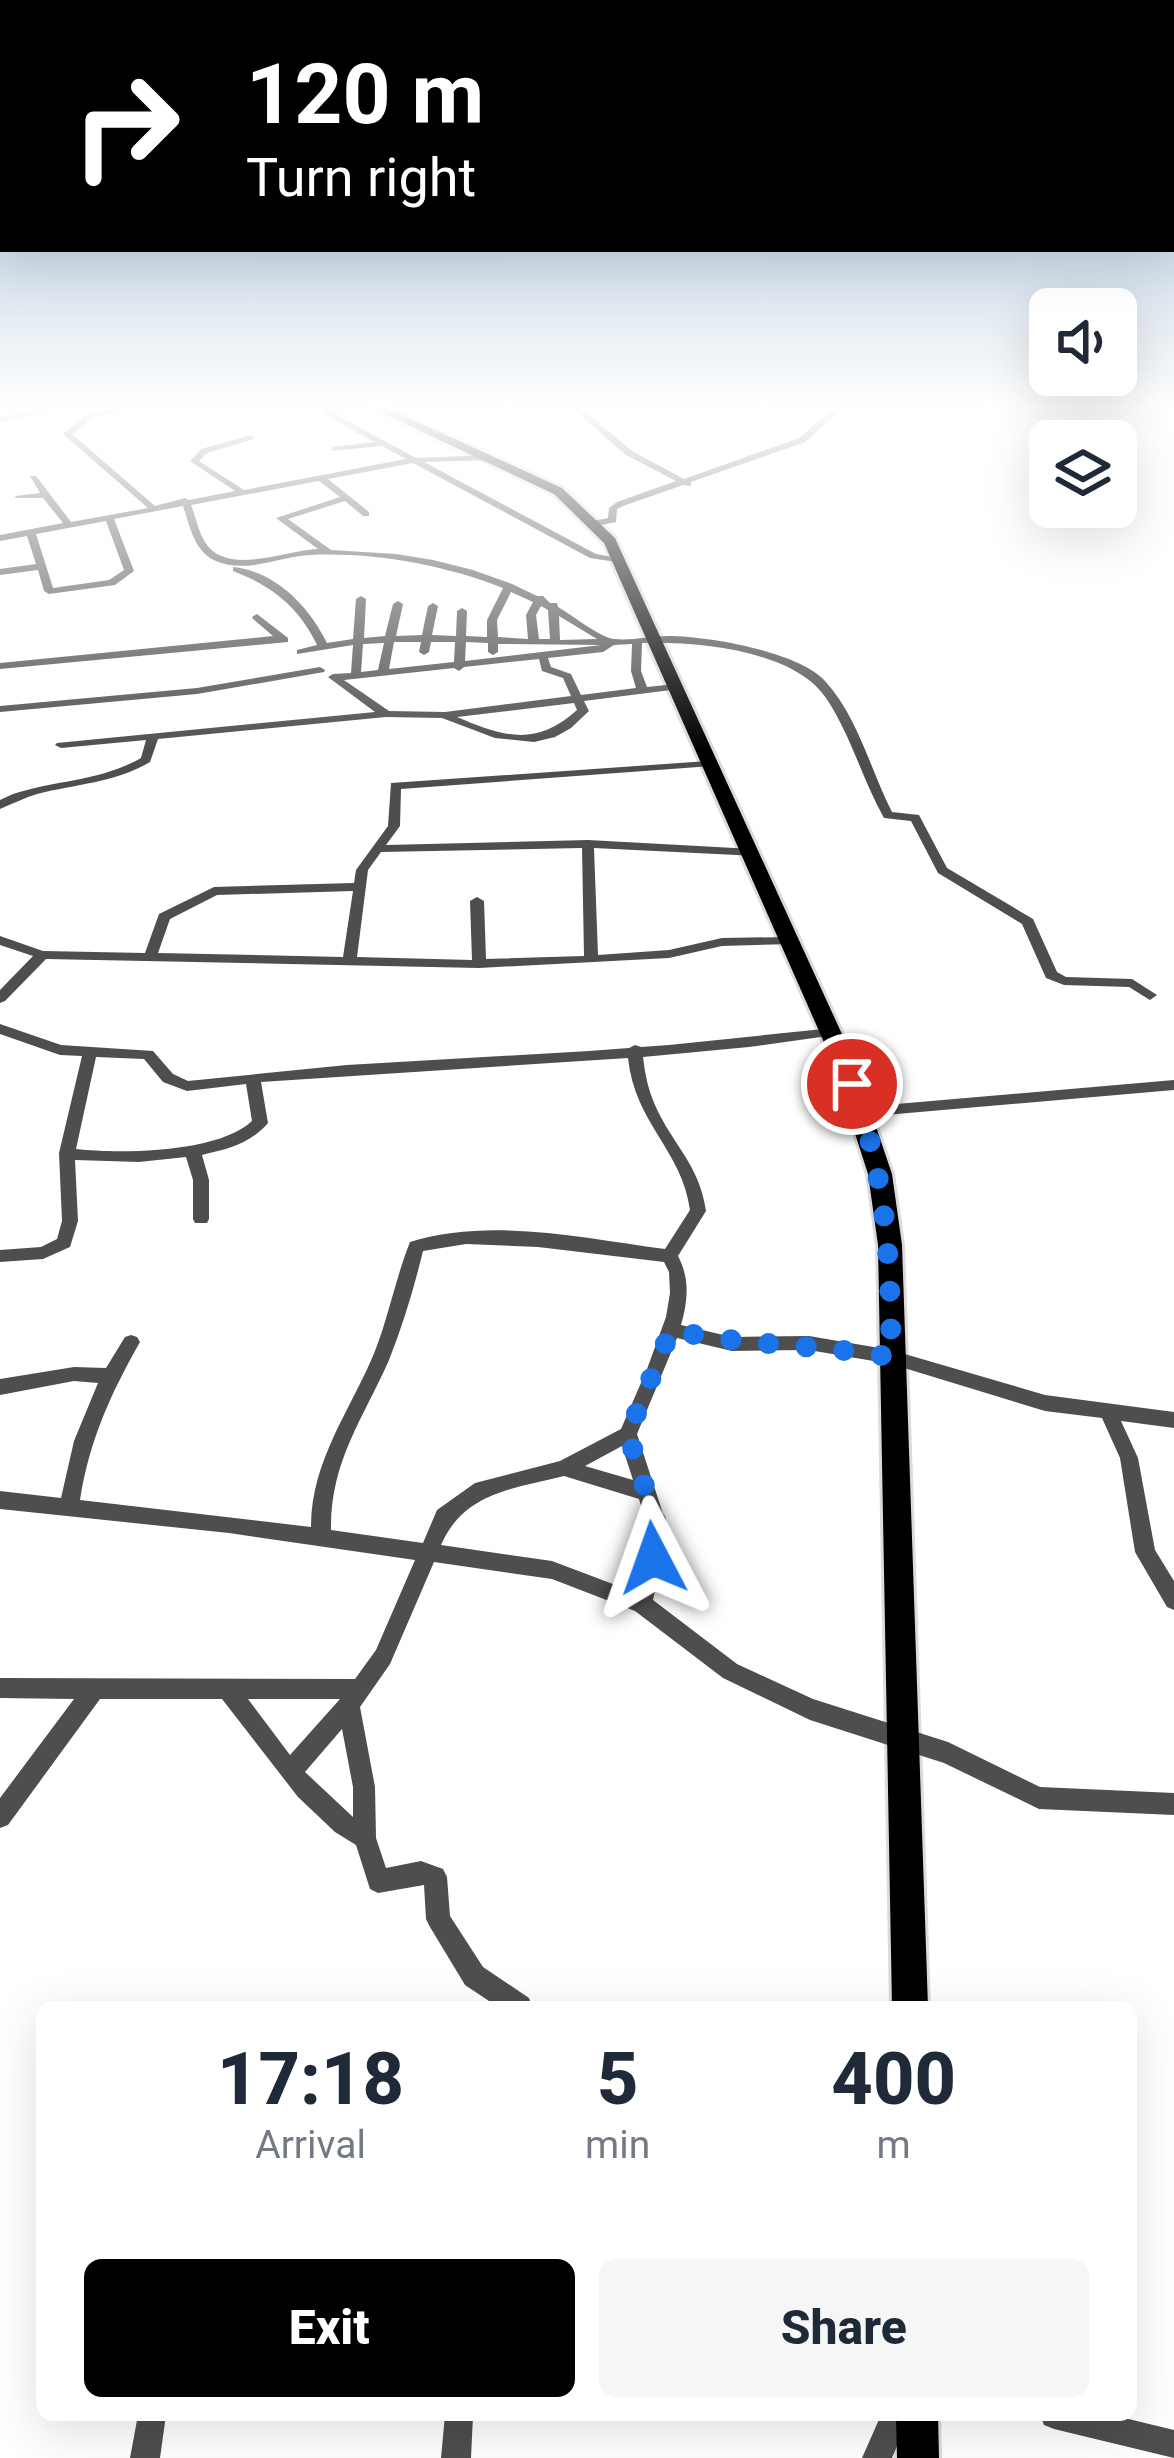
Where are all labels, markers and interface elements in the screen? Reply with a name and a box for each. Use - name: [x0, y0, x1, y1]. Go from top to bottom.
- text: 120 m: [246, 45, 484, 144]
- icon: right: [48, 48, 204, 204]
- text: Turn right: [246, 146, 476, 209]
- map controls: [1029, 288, 1137, 528]
- button: sound: [1029, 288, 1137, 396]
- button: layers: [1029, 420, 1137, 528]
- pin: [801, 1033, 903, 1135]
- icon: arrive: [819, 1051, 885, 1117]
- position arrow: [590, 1495, 716, 1621]
- text: 17:18: [217, 2037, 404, 2122]
- text: 5: [597, 2037, 638, 2122]
- text: 400: [831, 2037, 956, 2122]
- text: Arrival: [255, 2122, 366, 2168]
- text: min: [585, 2122, 650, 2168]
- text: m: [877, 2122, 911, 2168]
- button: Exit: [84, 2259, 575, 2397]
- button: Share: [599, 2259, 1089, 2397]

